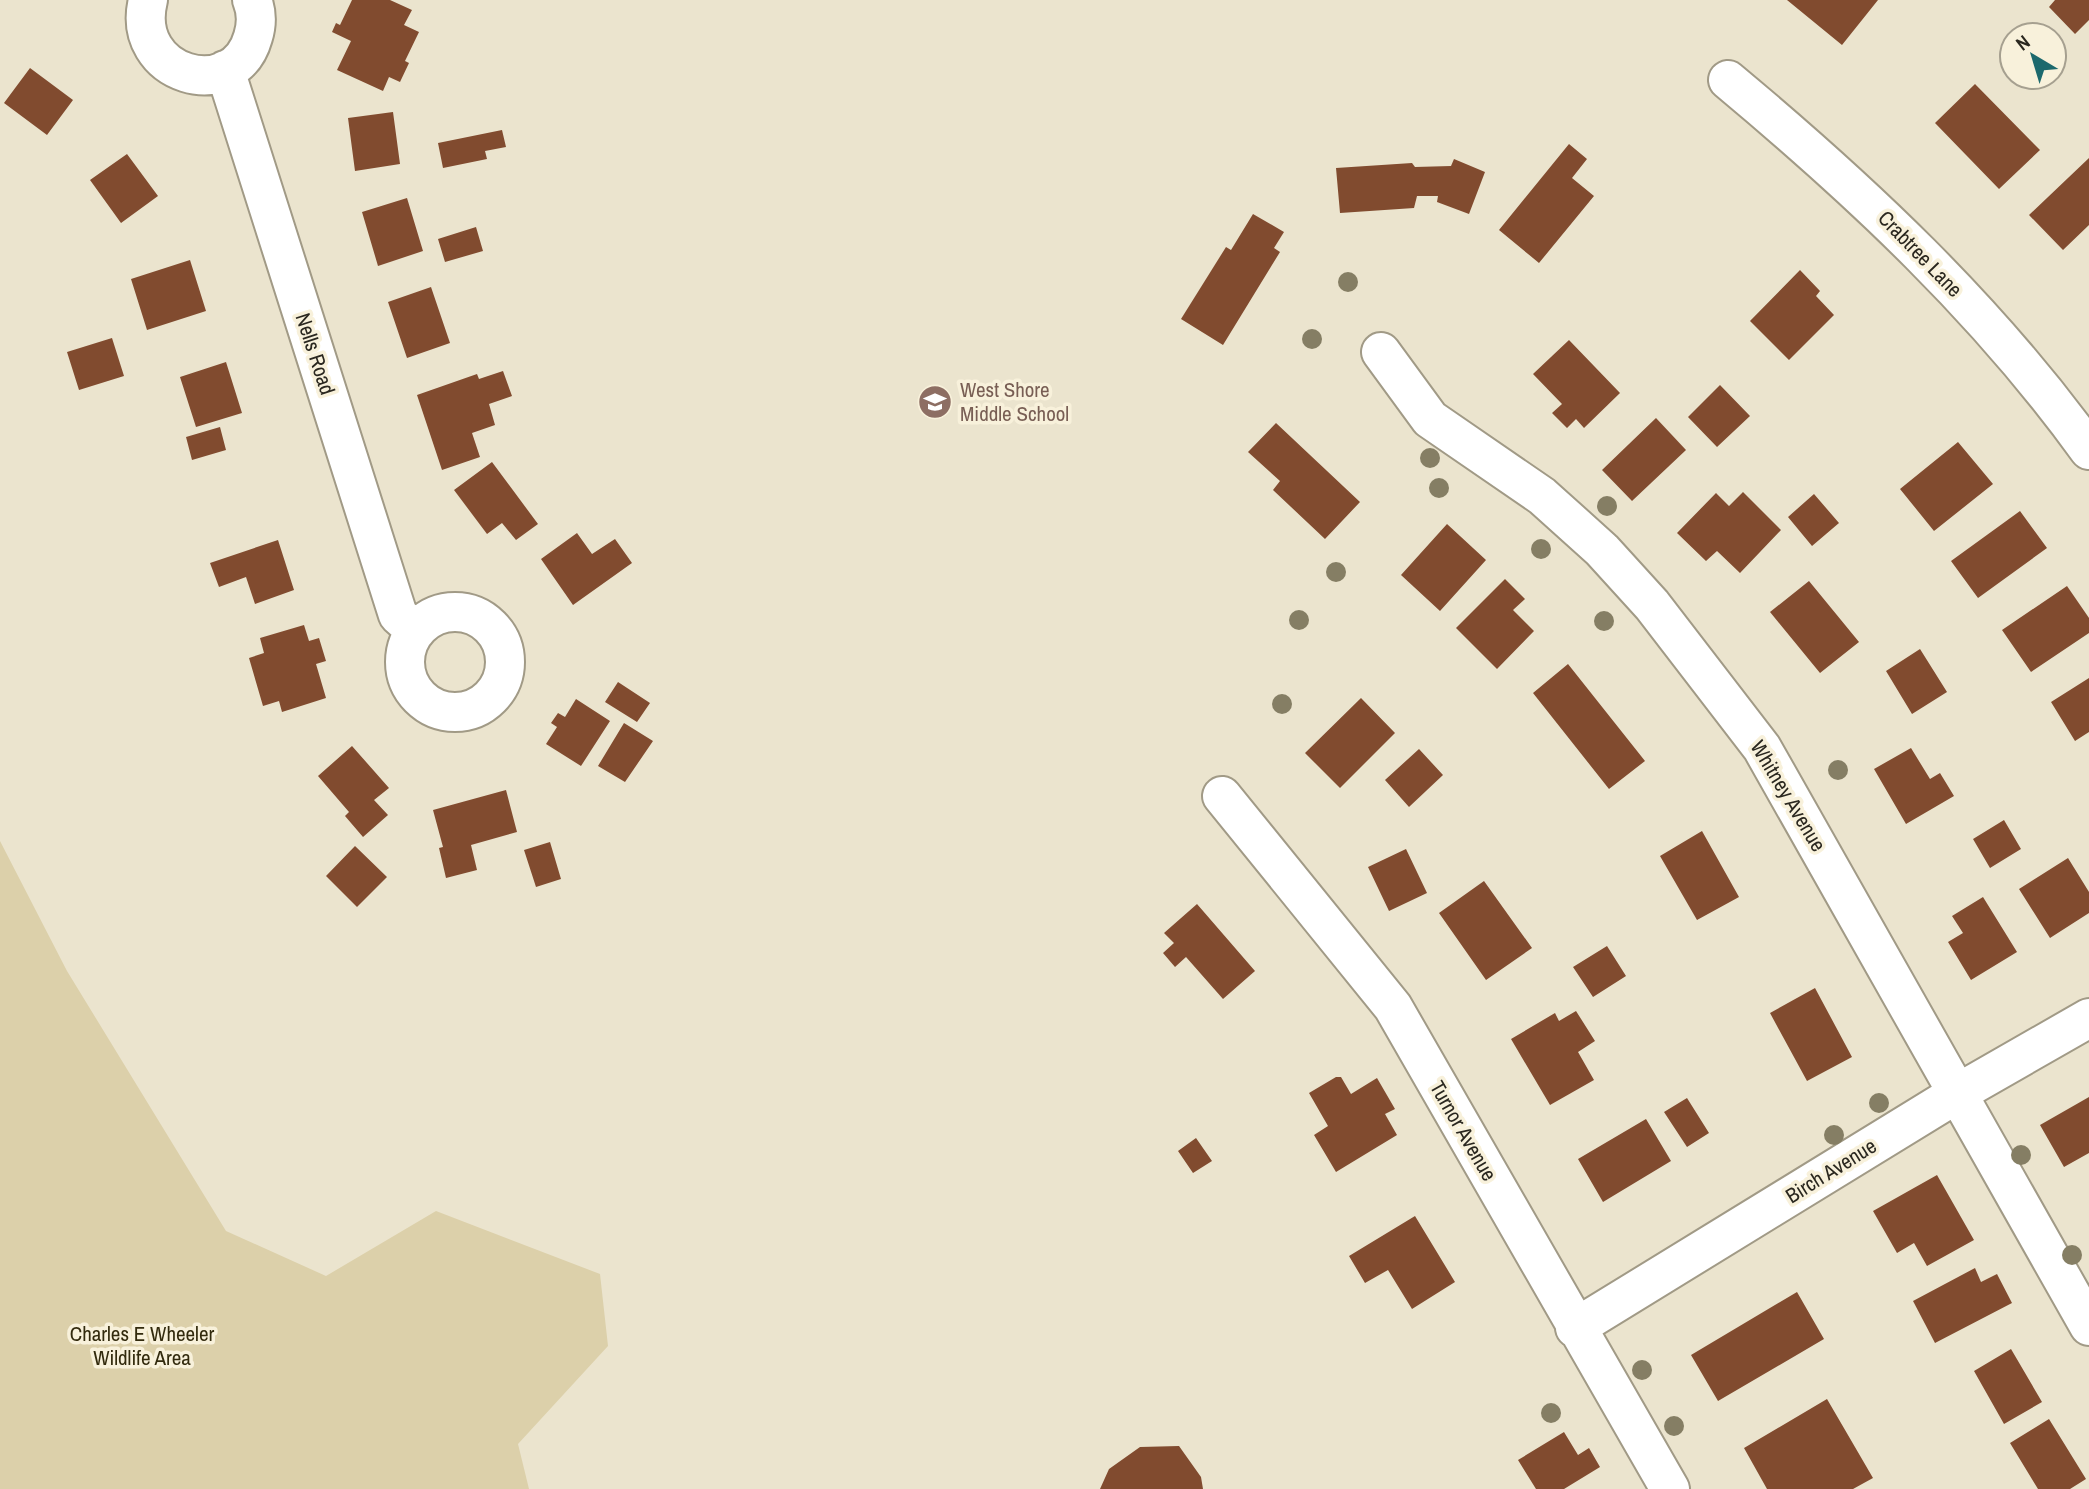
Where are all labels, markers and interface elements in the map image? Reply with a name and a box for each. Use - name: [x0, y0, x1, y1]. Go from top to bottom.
- north arrow: [1998, 21, 2068, 91]
- text: N: [2010, 29, 2035, 56]
- street label: Crabtree Lane: [1872, 204, 1969, 303]
- street label: Nells Road: [289, 309, 342, 398]
- place label: West Shore Middle School: [960, 375, 1069, 428]
- school or university icon: West Shore Middle School: [916, 383, 954, 421]
- street label: Whitney Avenue: [1744, 735, 1833, 857]
- street label: Turnor Avenue: [1423, 1075, 1504, 1186]
- street label: Birch Avenue: [1780, 1131, 1882, 1210]
- park label: Charles E Wheeler Wildlife Area: [70, 1319, 215, 1372]

